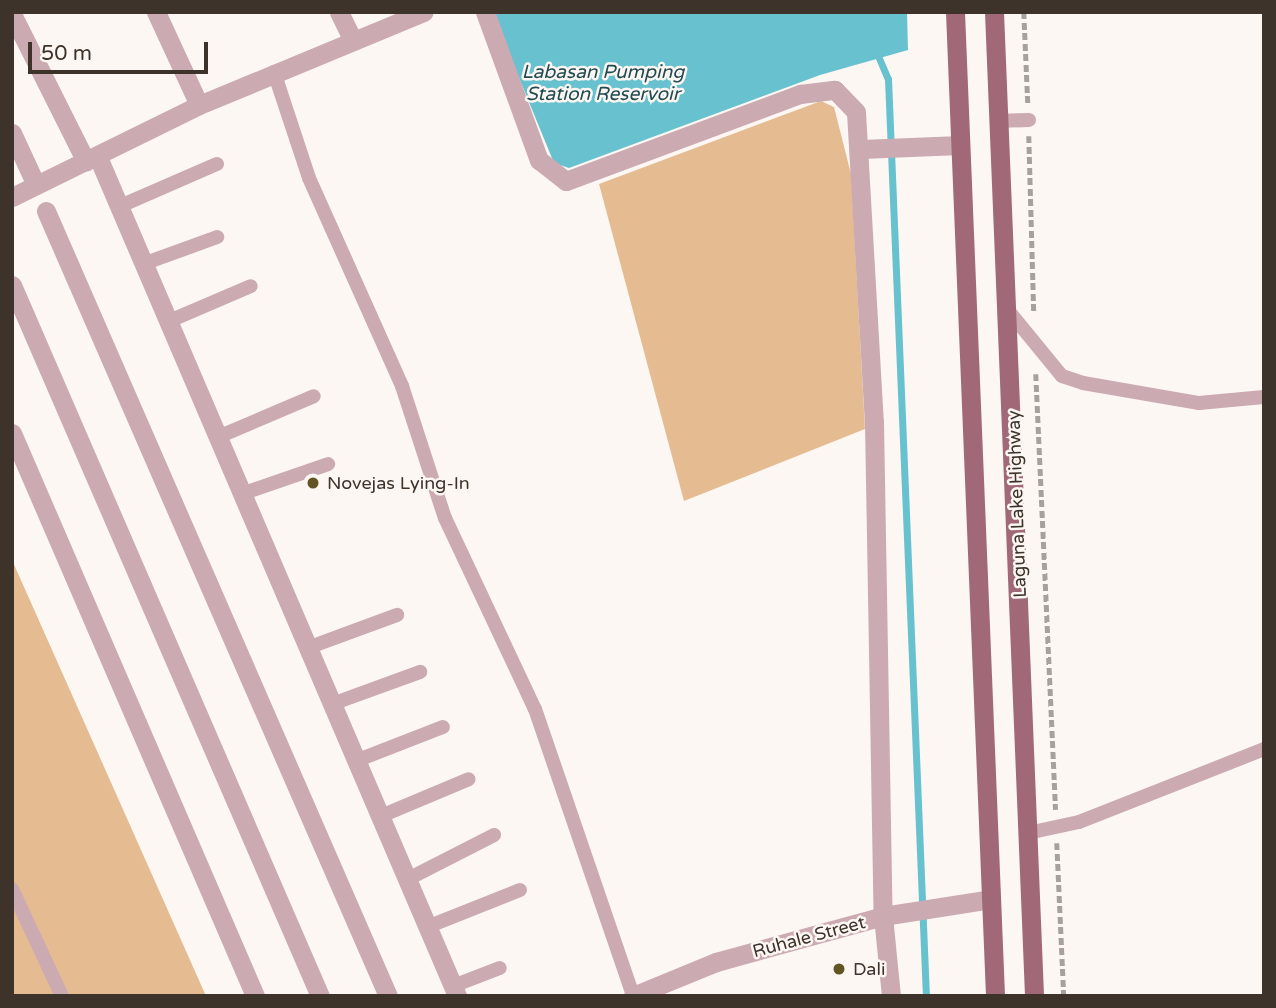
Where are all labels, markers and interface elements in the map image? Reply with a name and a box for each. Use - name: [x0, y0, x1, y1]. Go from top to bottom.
- scale bar: [32, 28, 212, 72]
- text: 50 m: [41, 41, 92, 66]
- water label: Labasan Pumping Station Reservoir: [522, 62, 684, 106]
- street label: Laguna Lake Highway: [1003, 410, 1031, 598]
- place label: Novejas Lying-In: [327, 472, 470, 494]
- marker: Novejas Lying-In: [305, 475, 321, 491]
- street label: Ruhale Street: [750, 912, 868, 962]
- place label: Dali: [853, 958, 885, 980]
- marker: Dali: [831, 961, 847, 977]

